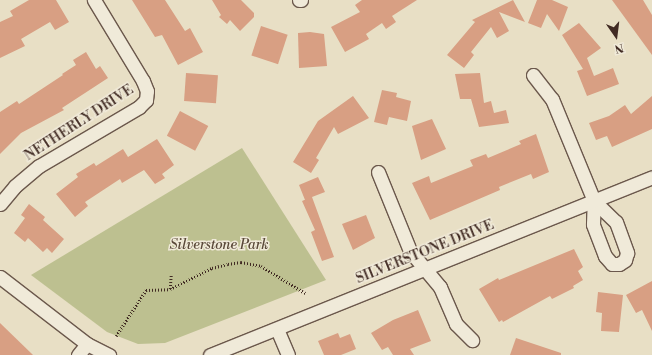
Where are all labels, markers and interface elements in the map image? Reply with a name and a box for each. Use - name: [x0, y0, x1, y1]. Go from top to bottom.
- north arrow: [596, 16, 636, 56]
- text: N: [613, 40, 625, 55]
- street label: NETHERLY DRIVE: [21, 81, 137, 165]
- street label: SILVERSTONE DRIVE: [353, 217, 497, 287]
- park label: Silverstone Park: [169, 237, 269, 253]

